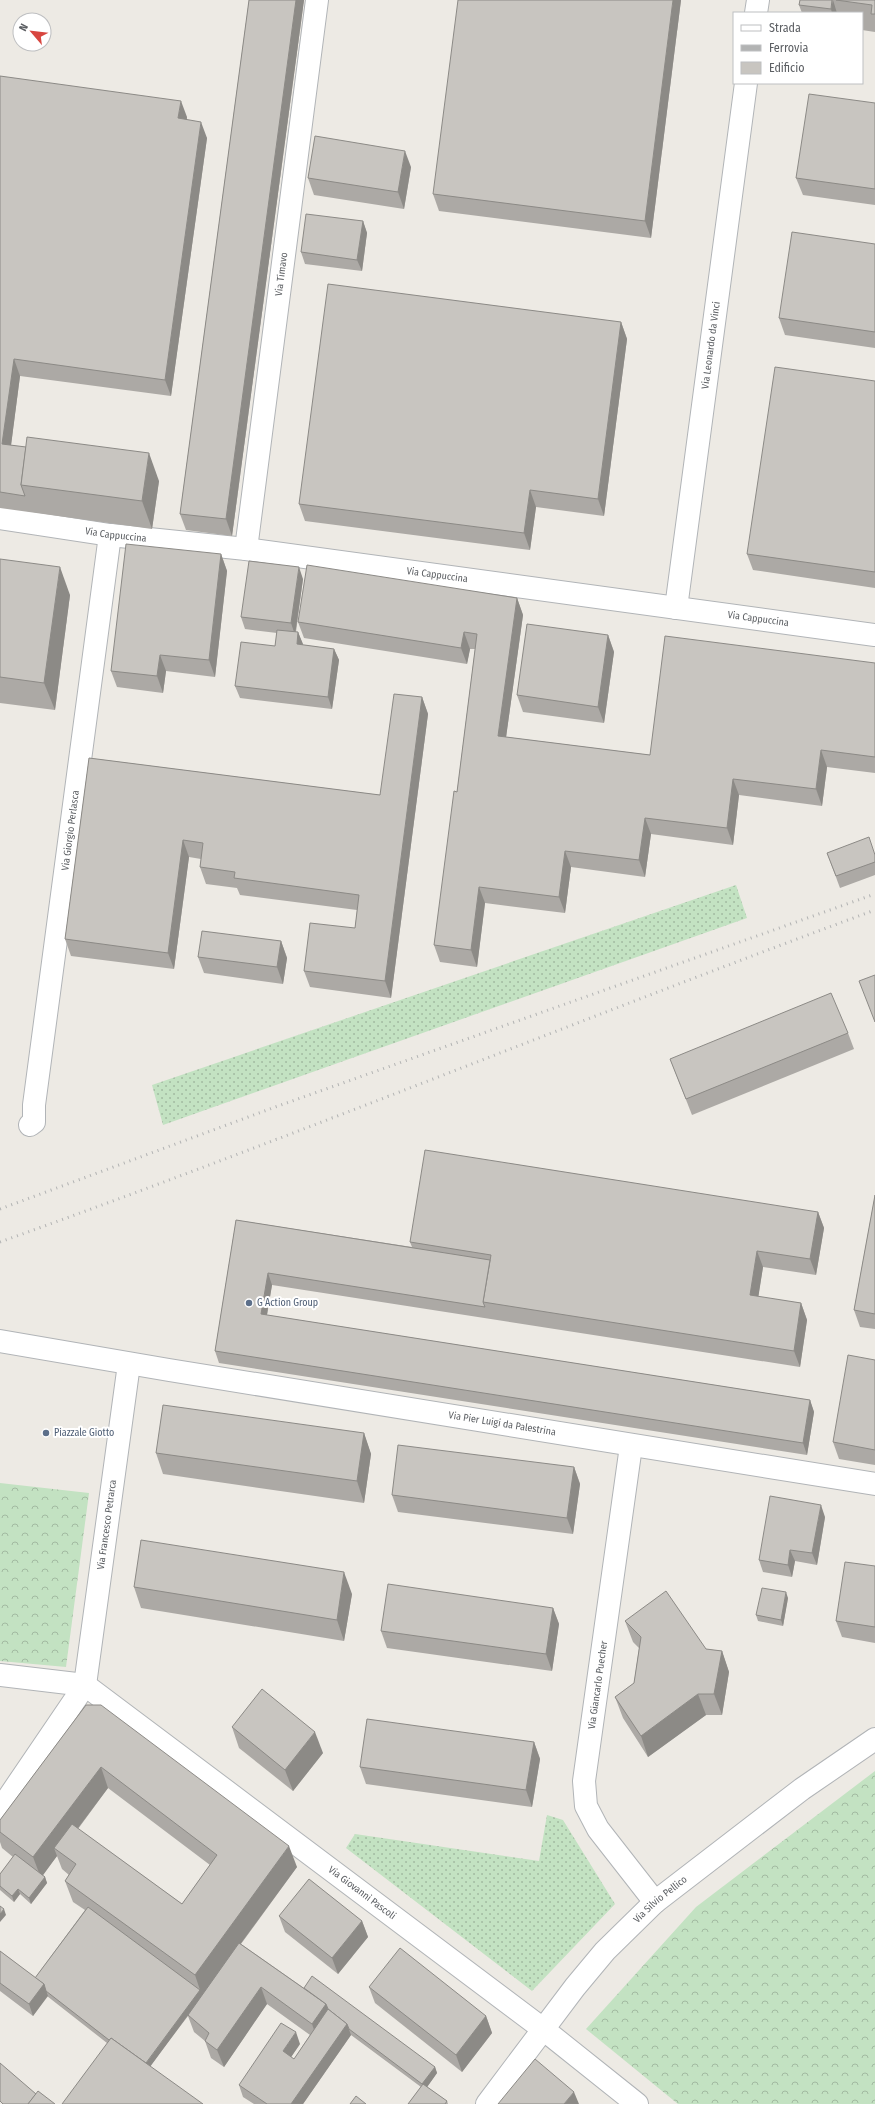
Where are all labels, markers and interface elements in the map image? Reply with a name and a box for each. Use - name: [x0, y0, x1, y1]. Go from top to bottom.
- north arrow: [12, 12, 52, 52]
- legend: [733, 12, 863, 84]
- text: Strada: [769, 21, 801, 35]
- text: N: [16, 22, 31, 34]
- text: Ferrovia: [769, 41, 808, 55]
- text: Edificio: [769, 61, 805, 75]
- street label: Via Timavo: [273, 252, 290, 297]
- street label: Via Leonardo da Vinci: [699, 301, 723, 390]
- street label: Via Cappuccina: [84, 525, 147, 545]
- street label: Via Cappuccina: [406, 565, 469, 585]
- street label: Via Cappuccina: [727, 609, 790, 629]
- street label: Via Giorgio Perlasca: [59, 789, 82, 871]
- place label: G Action Group: [257, 1297, 318, 1309]
- marker: G Action Group: [244, 1298, 254, 1308]
- street label: Via Pier Luigi da Palestrina: [448, 1409, 557, 1438]
- place label: Piazzale Giotto: [54, 1427, 114, 1439]
- marker: Piazzale Giotto: [41, 1428, 51, 1438]
- street label: Via Francesco Petrarca: [95, 1479, 119, 1571]
- street label: Via Giancarlo Puecher: [586, 1640, 610, 1730]
- street label: Via Giovanni Pascoli: [326, 1864, 398, 1922]
- street label: Via Silvio Pellico: [631, 1873, 690, 1926]

